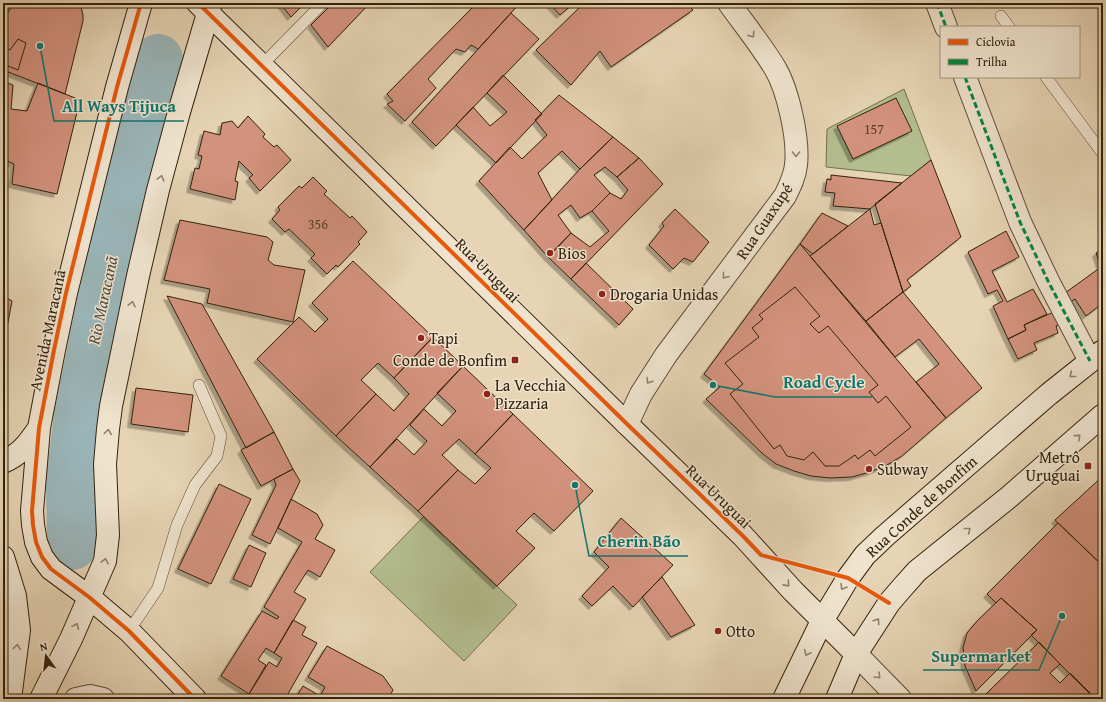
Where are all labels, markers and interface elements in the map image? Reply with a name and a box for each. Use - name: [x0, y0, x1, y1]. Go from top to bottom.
- legend: [940, 26, 1080, 78]
- one-way arrow: [747, 31, 755, 38]
- text: Ciclovia: [976, 33, 1016, 50]
- text: Trilha: [976, 53, 1007, 70]
- callout: All Ways Tijuca: [54, 92, 184, 121]
- text: All Ways Tijuca: [62, 93, 176, 118]
- house number: 157: [864, 119, 884, 139]
- one-way arrow: [792, 151, 801, 157]
- one-way arrow: [157, 174, 165, 181]
- street label: Rua Guaxupé: [730, 178, 798, 264]
- house number: 356: [308, 214, 328, 234]
- street label: Rua Uruguai: [450, 232, 526, 308]
- place label: Bios: [558, 241, 586, 265]
- marker: Bios: [545, 248, 555, 258]
- water label: Rio Maracanã: [80, 253, 124, 347]
- street label: Avenida Maracanã: [22, 267, 72, 393]
- one-way arrow: [722, 272, 730, 279]
- place label: Drogaria Unidas: [610, 282, 718, 306]
- marker: Drogaria Unidas: [597, 289, 607, 299]
- one-way arrow: [128, 301, 136, 307]
- place label: Tapi: [429, 326, 459, 350]
- marker: Tapi: [416, 333, 426, 343]
- place label: Conde de Bonfim: [393, 348, 507, 372]
- marker: Conde de Bonfim: [510, 355, 520, 365]
- callout: Road Cycle: [775, 368, 872, 397]
- text: Road Cycle: [783, 369, 865, 394]
- one-way arrow: [1070, 371, 1077, 378]
- place label: La Vecchia Pizzaria: [495, 373, 566, 415]
- one-way arrow: [646, 377, 654, 384]
- marker: La Vecchia Pizzaria: [482, 389, 492, 399]
- one-way arrow: [103, 429, 112, 435]
- one-way arrow: [1074, 434, 1081, 441]
- place label: Metrô Uruguai: [1026, 445, 1081, 487]
- street label: Rua Conde de Bonfim: [860, 449, 982, 563]
- place label: Subway: [877, 457, 928, 481]
- street label: Rua Uruguai: [681, 458, 758, 534]
- marker: Metrô Uruguai: [1083, 461, 1093, 471]
- marker: Subway: [864, 464, 874, 474]
- callout: Cherin Bão: [589, 527, 688, 556]
- one-way arrow: [964, 527, 971, 534]
- text: Cherin Bão: [597, 528, 681, 553]
- one-way arrow: [100, 558, 108, 565]
- one-way arrow: [782, 579, 789, 587]
- one-way arrow: [840, 583, 847, 590]
- one-way arrow: [872, 618, 880, 625]
- place label: Otto: [726, 619, 755, 643]
- one-way arrow: [72, 623, 80, 630]
- marker: Otto: [713, 626, 723, 636]
- north arrow: [26, 636, 66, 676]
- text: N: [38, 637, 50, 655]
- callout: Supermarket: [923, 641, 1039, 670]
- one-way arrow: [12, 643, 21, 650]
- text: Supermarket: [931, 643, 1031, 668]
- one-way arrow: [804, 648, 811, 656]
- one-way arrow: [873, 671, 881, 679]

